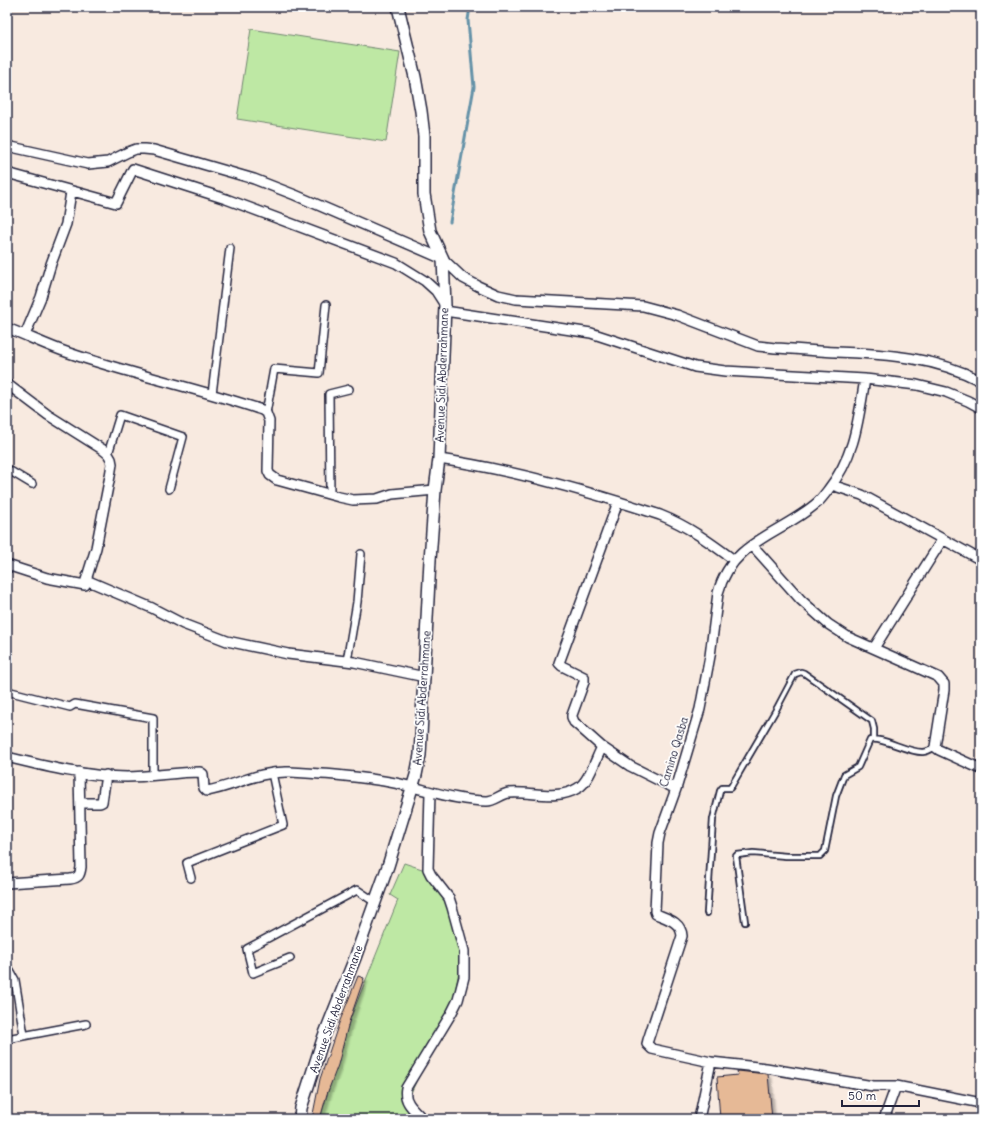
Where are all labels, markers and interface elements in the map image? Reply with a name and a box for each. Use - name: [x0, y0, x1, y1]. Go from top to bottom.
- street label: Avenue Sidi Abderrahmane: [433, 307, 451, 443]
- street label: Avenue Sidi Abderrahmane: [410, 630, 434, 766]
- street label: Camino Qasba: [657, 715, 691, 789]
- street label: Avenue Sidi Abderrahmane: [306, 943, 366, 1075]
- scale bar: [842, 1082, 919, 1108]
- text: 50 m: [848, 1088, 877, 1103]

